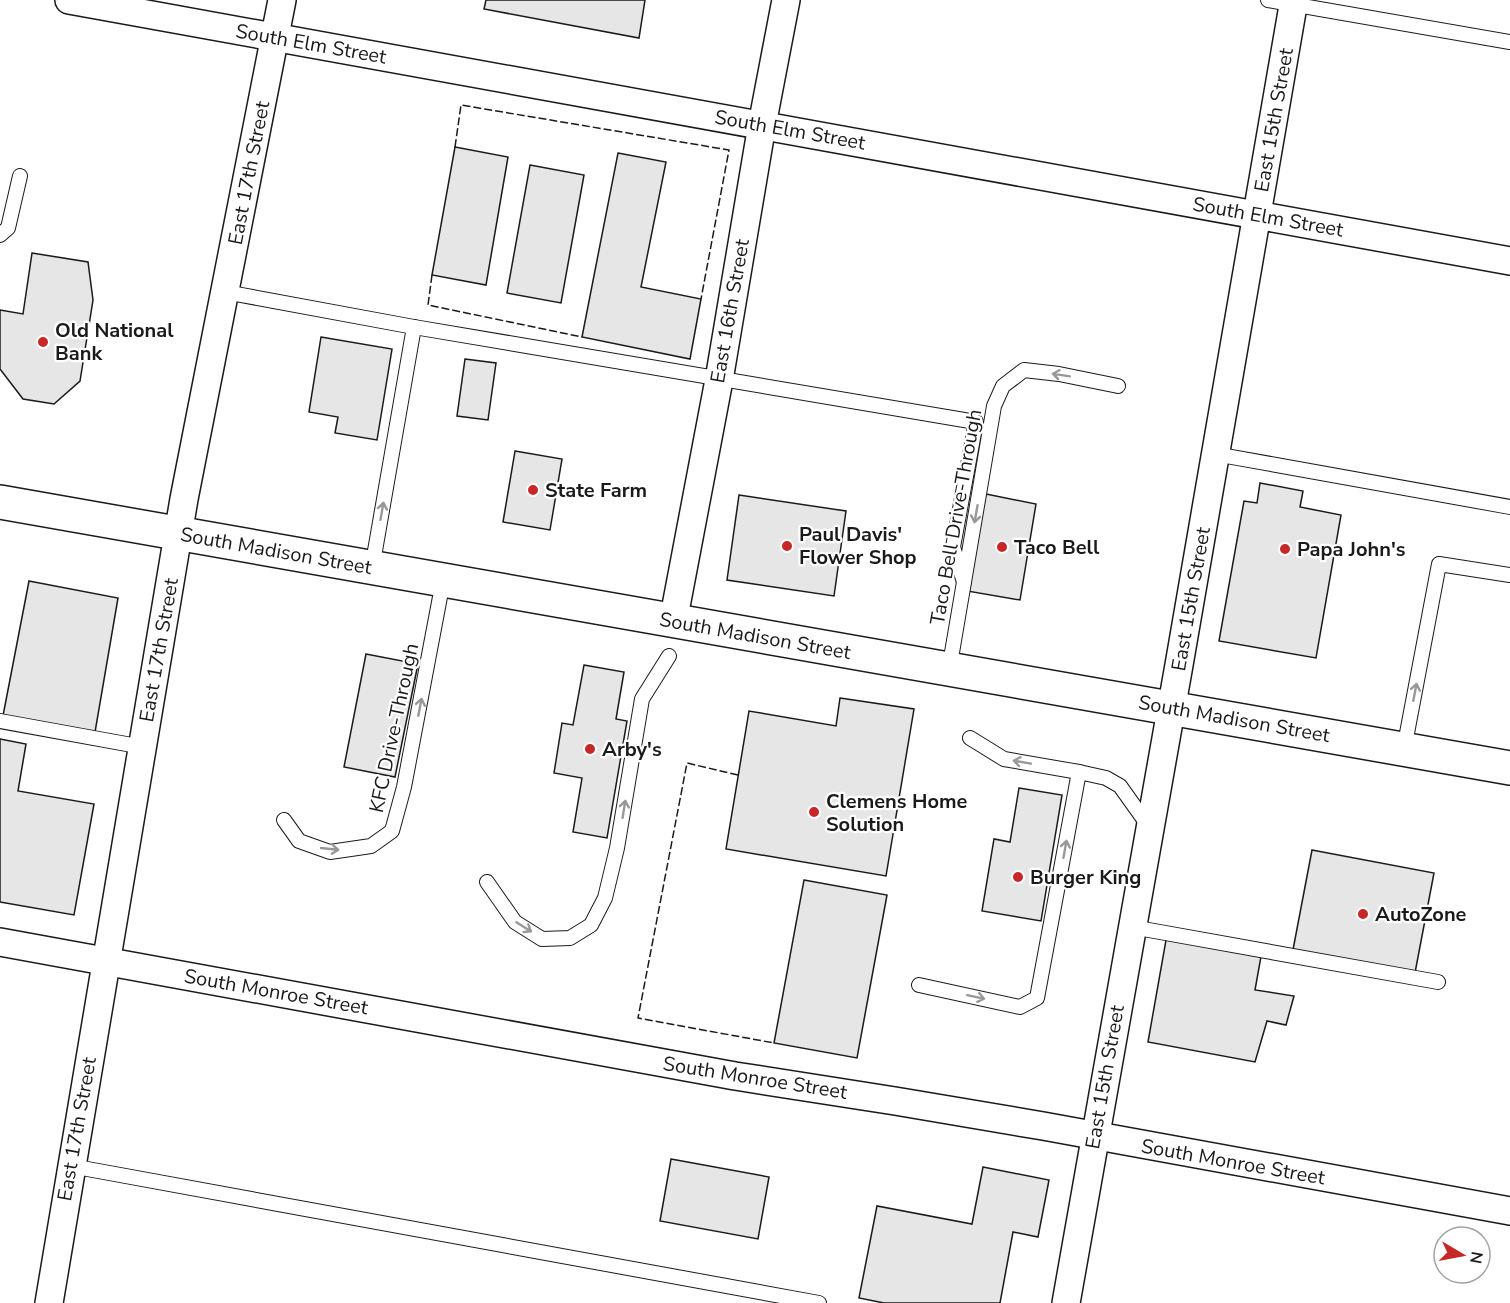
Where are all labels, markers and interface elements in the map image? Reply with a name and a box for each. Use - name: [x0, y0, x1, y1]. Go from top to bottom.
- street label: South Elm Street: [234, 17, 389, 71]
- street label: East 15th Street: [1248, 45, 1300, 194]
- street label: East 17th Street: [222, 98, 276, 247]
- street label: South Elm Street: [713, 103, 868, 157]
- street label: South Elm Street: [1191, 190, 1346, 244]
- street label: East 16th Street: [704, 236, 756, 385]
- place label: Old National Bank: [55, 317, 174, 367]
- marker: Old National Bank: [36, 335, 50, 349]
- one-way arrow: [1051, 369, 1071, 380]
- street label: Taco Bell Drive-Through: [924, 407, 988, 627]
- place label: State Farm: [545, 477, 647, 504]
- marker: State Farm: [526, 483, 540, 497]
- one-way arrow: [377, 501, 388, 521]
- one-way arrow: [970, 504, 981, 524]
- street label: South Madison Street: [178, 521, 375, 581]
- place label: Paul Davis' Flower Shop: [799, 521, 917, 571]
- street label: East 15th Street: [1165, 524, 1217, 673]
- place label: Taco Bell: [1014, 534, 1100, 561]
- place label: Papa John's: [1297, 536, 1406, 563]
- marker: Paul Davis' Flower Shop: [780, 539, 794, 553]
- marker: Taco Bell: [995, 540, 1009, 554]
- marker: Papa John's: [1278, 542, 1292, 556]
- street label: East 17th Street: [133, 575, 185, 724]
- street label: South Madison Street: [657, 606, 854, 666]
- street label: KFC Drive-Through: [363, 641, 425, 815]
- one-way arrow: [1410, 683, 1421, 702]
- street label: South Madison Street: [1136, 689, 1333, 749]
- one-way arrow: [415, 697, 426, 717]
- place label: Arby's: [602, 736, 662, 763]
- marker: Arby's: [583, 742, 597, 756]
- one-way arrow: [1013, 757, 1032, 768]
- place label: Clemens Home Solution: [826, 788, 967, 838]
- one-way arrow: [618, 800, 629, 820]
- marker: Clemens Home Solution: [807, 805, 821, 819]
- one-way arrow: [1060, 839, 1071, 859]
- one-way arrow: [320, 844, 339, 855]
- place label: Burger King: [1030, 864, 1141, 891]
- marker: Burger King: [1011, 870, 1025, 884]
- place label: AutoZone: [1375, 901, 1467, 928]
- marker: AutoZone: [1356, 907, 1370, 921]
- one-way arrow: [515, 922, 532, 934]
- street label: South Monroe Street: [182, 963, 371, 1022]
- one-way arrow: [966, 992, 986, 1003]
- street label: East 15th Street: [1079, 1002, 1131, 1151]
- street label: South Monroe Street: [661, 1050, 850, 1106]
- street label: East 17th Street: [51, 1054, 103, 1203]
- street label: South Monroe Street: [1139, 1133, 1328, 1192]
- north arrow: [1432, 1225, 1492, 1285]
- text: N: [1464, 1250, 1488, 1265]

